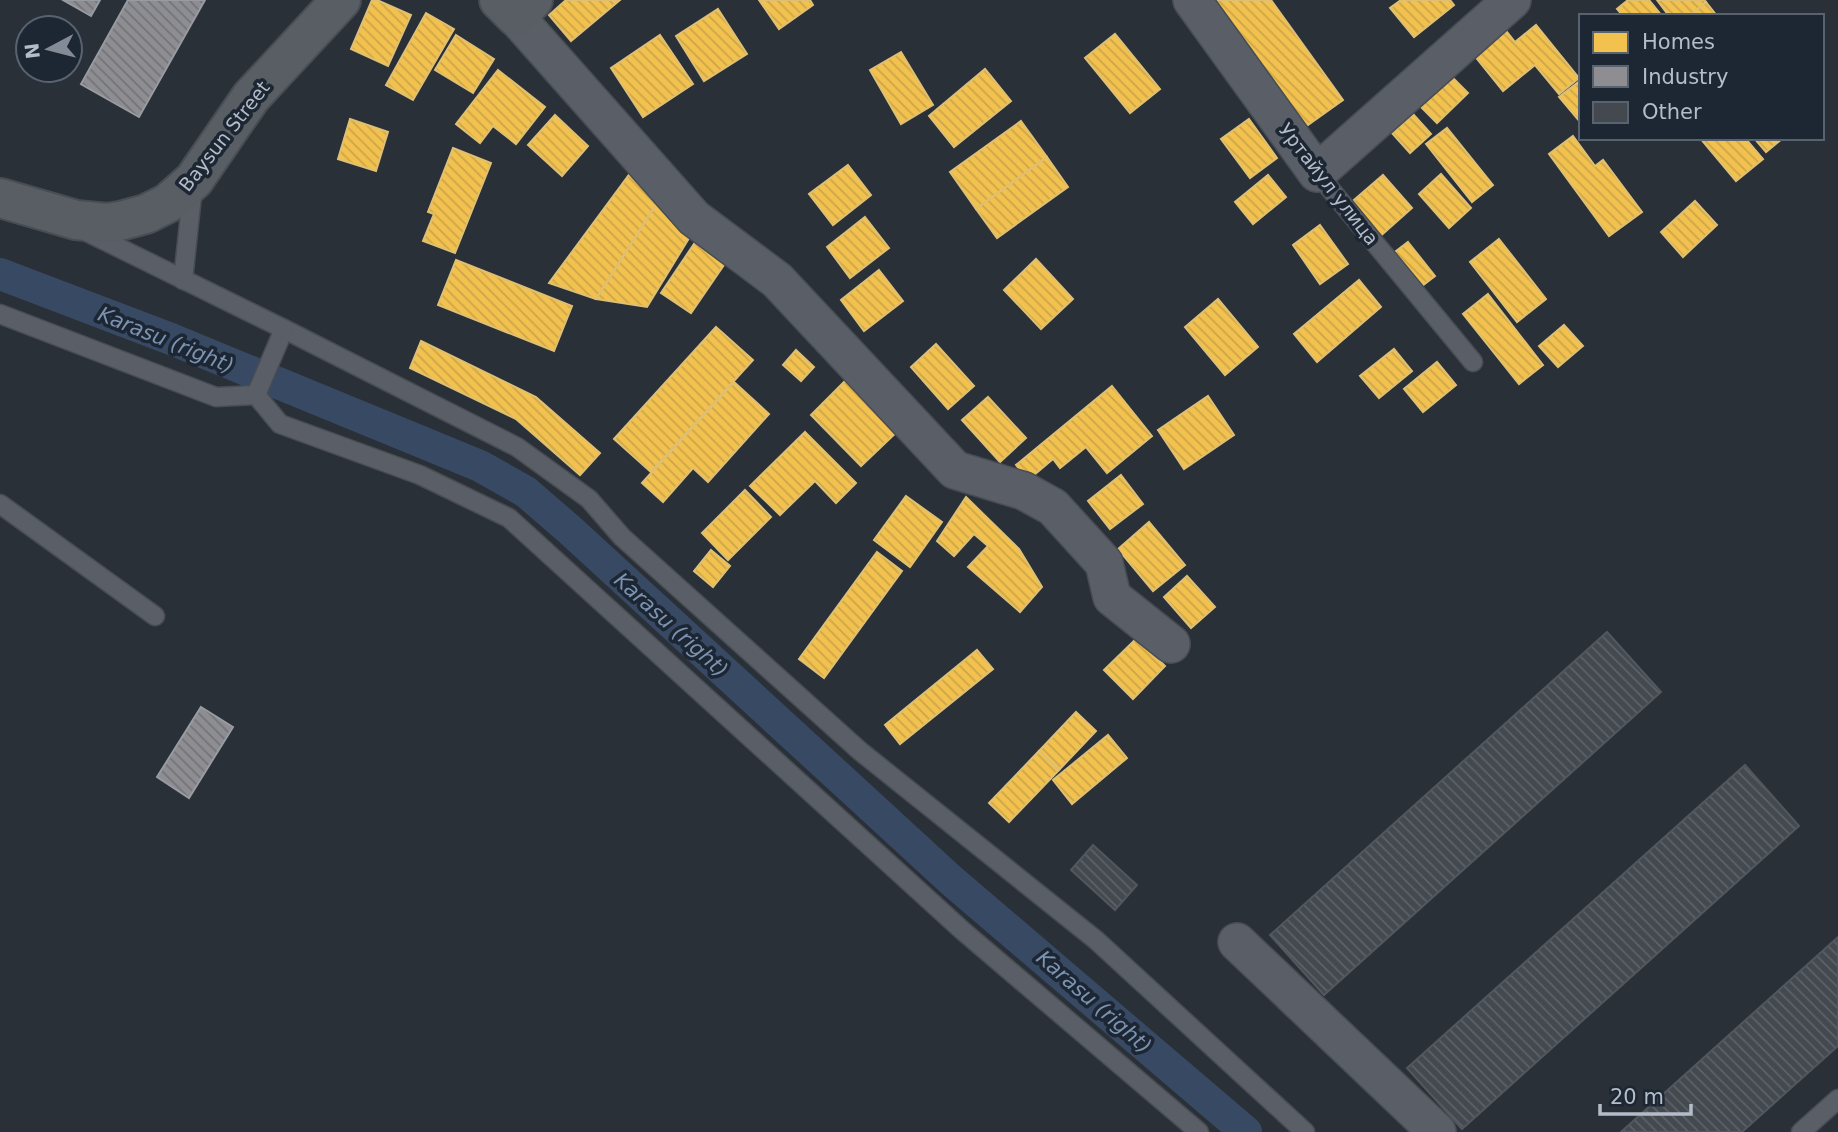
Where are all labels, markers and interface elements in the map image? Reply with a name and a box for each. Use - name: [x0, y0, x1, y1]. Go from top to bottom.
- north arrow: [14, 14, 84, 84]
- legend: [1579, 14, 1824, 140]
- text: Homes: [1642, 30, 1715, 54]
- text: N: [20, 42, 44, 60]
- text: Industry: [1642, 65, 1728, 89]
- street label: Bаysun Street: [174, 77, 274, 195]
- text: Other: [1642, 100, 1702, 124]
- street label: Уртайул улица: [1275, 119, 1383, 249]
- water label: Karasu (right): [95, 302, 237, 378]
- water label: Karasu (right): [609, 568, 733, 682]
- water label: Karasu (right): [1032, 946, 1156, 1058]
- scale bar: [1600, 1072, 1691, 1116]
- text: 20 m: [1610, 1085, 1664, 1109]

